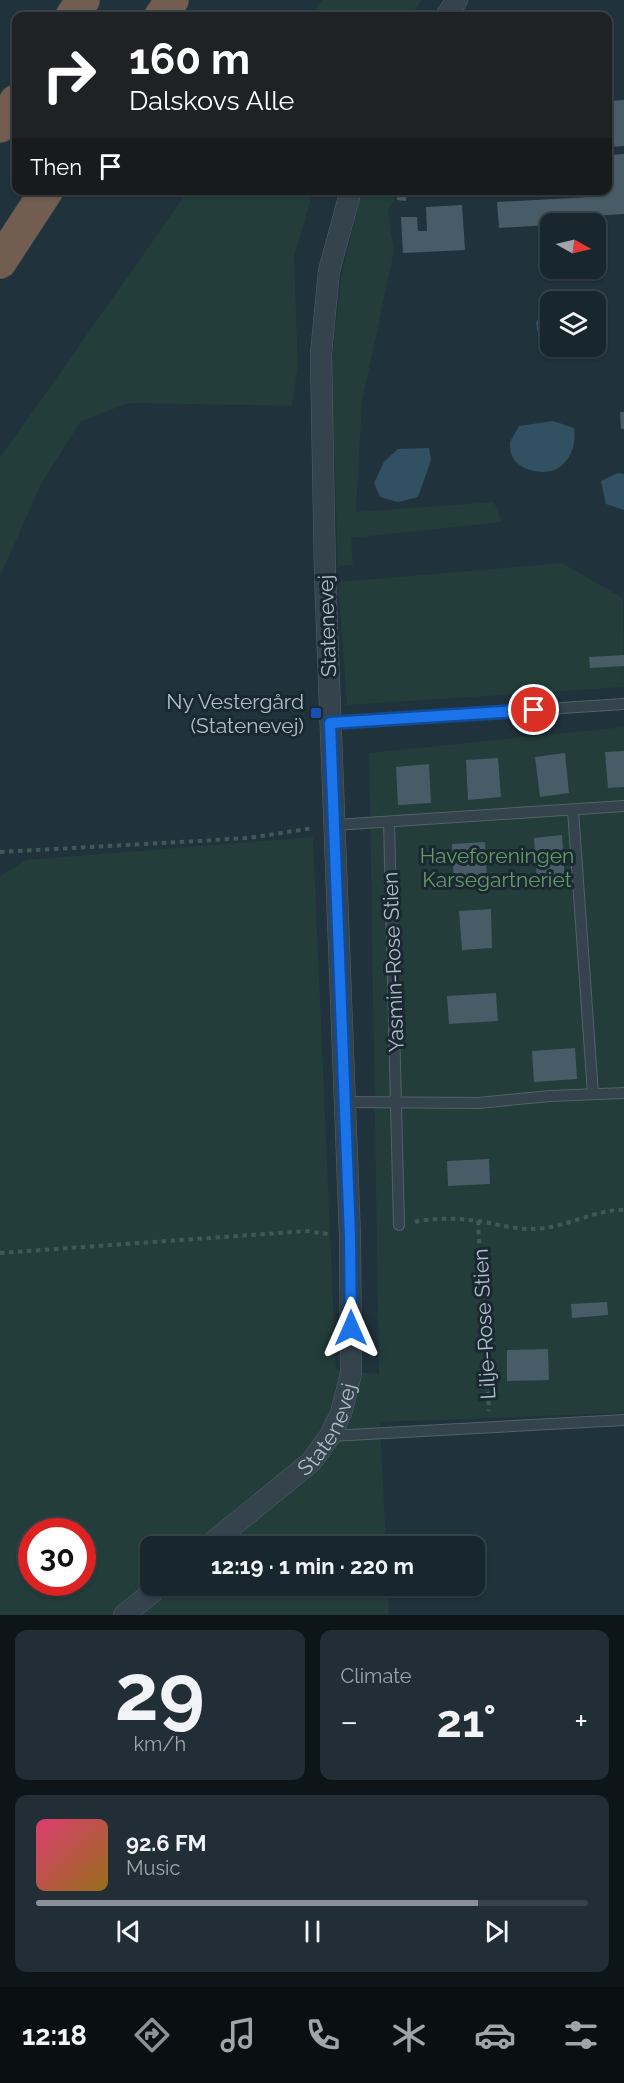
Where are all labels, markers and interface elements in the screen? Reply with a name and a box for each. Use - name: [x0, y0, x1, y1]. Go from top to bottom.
- text: 160 m: [129, 35, 250, 84]
- icon: right: [30, 36, 108, 114]
- text: Dalskovs Alle: [129, 85, 294, 116]
- icon: arrive: [94, 150, 127, 183]
- text: Then: [30, 154, 82, 180]
- north arrow: [540, 213, 606, 279]
- map controls: [540, 213, 606, 357]
- button: layers: [540, 291, 606, 357]
- street label: Statenevej: [313, 574, 341, 678]
- pin: [508, 684, 559, 735]
- place label: Ny Vestergård (Statenevej): [166, 689, 304, 738]
- icon: arrive: [517, 693, 550, 726]
- marker: Ny Vestergård (Statenevej): [309, 706, 323, 720]
- park label: Haveforeningen Karsegartneriet: [420, 843, 574, 892]
- street label: Yasmin-Rose Stien: [377, 871, 409, 1053]
- street label: Lilje-Rose Stien: [468, 1248, 500, 1400]
- position arrow: [319, 1296, 383, 1360]
- street label: Statenevej: [292, 1380, 361, 1481]
- speed limit sign: 30: [18, 1518, 96, 1596]
- text: 12:19 · 1 min · 220 m: [211, 1553, 414, 1579]
- text: 29: [115, 1647, 205, 1738]
- text: Climate: [341, 1664, 412, 1688]
- text: 21°: [437, 1695, 496, 1748]
- text: −: [341, 1702, 358, 1741]
- text: +: [574, 1702, 588, 1741]
- text: km/h: [133, 1732, 186, 1756]
- text: 92.6 FM: [126, 1830, 207, 1856]
- text: Music: [126, 1856, 180, 1880]
- icon: previous: [112, 1915, 145, 1948]
- icon: pause: [296, 1915, 329, 1948]
- icon: next: [480, 1915, 513, 1948]
- icon: directions: [131, 2014, 173, 2056]
- icon: music: [217, 2014, 259, 2056]
- icon: phone: [302, 2014, 344, 2056]
- icon: climate: [388, 2014, 430, 2056]
- icon: car: [474, 2014, 516, 2056]
- icon: filters: [560, 2014, 602, 2056]
- text: 12:18: [22, 2020, 87, 2051]

